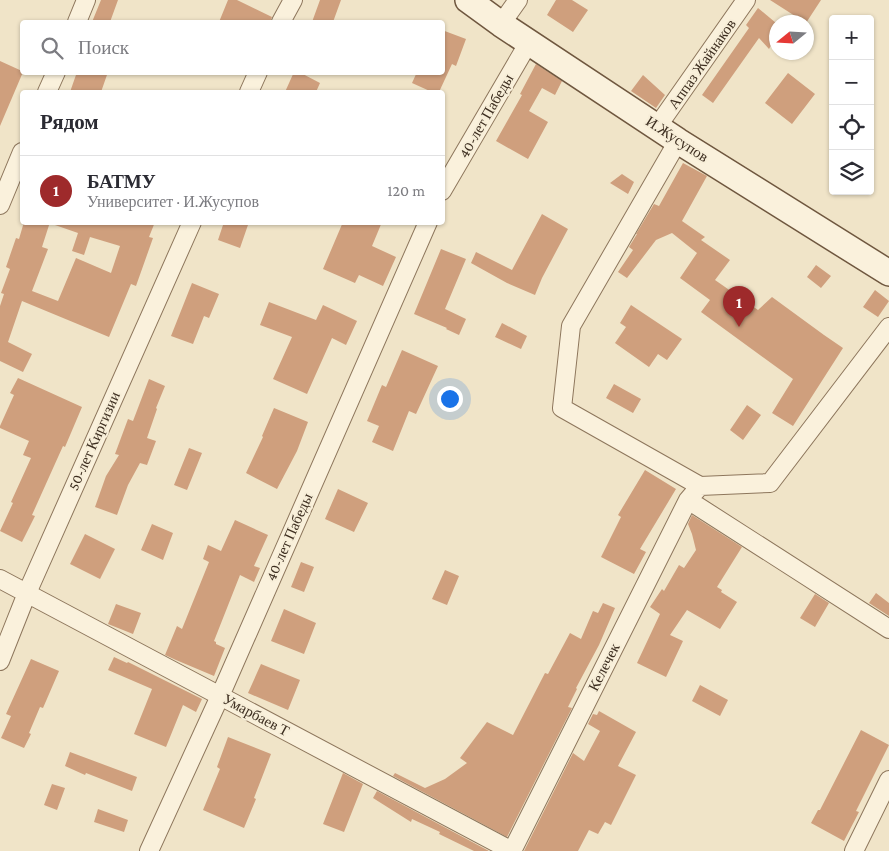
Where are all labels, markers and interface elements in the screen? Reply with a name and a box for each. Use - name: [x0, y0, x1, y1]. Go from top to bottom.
- north arrow: [769, 15, 814, 60]
- map controls: [829, 15, 874, 195]
- button: +: [829, 15, 874, 60]
- street label: Аппаз Жайнаков: [665, 16, 739, 112]
- search box: [20, 20, 445, 75]
- icon: search: [38, 34, 66, 62]
- text: Поиск: [78, 37, 129, 58]
- button: −: [829, 60, 874, 105]
- street label: 40-лет Пабеды: [456, 71, 516, 161]
- button: locate: [829, 105, 874, 150]
- text: Рядом: [40, 110, 99, 134]
- street label: И.Жусупов: [643, 113, 711, 165]
- button: layers: [829, 150, 874, 195]
- text: БАТМУ: [87, 171, 156, 192]
- text: 1: [53, 182, 59, 199]
- text: 120 m: [387, 182, 425, 199]
- text: Университет · И.Жусупов: [87, 193, 259, 210]
- pin: 1: [723, 286, 755, 327]
- your location: [437, 386, 463, 412]
- street label: 50-лет Киргизии: [65, 389, 123, 493]
- street label: 40-лет Пабеды: [263, 491, 315, 583]
- street label: Келечек: [585, 640, 623, 694]
- street label: Умарбаев Т: [220, 691, 292, 739]

